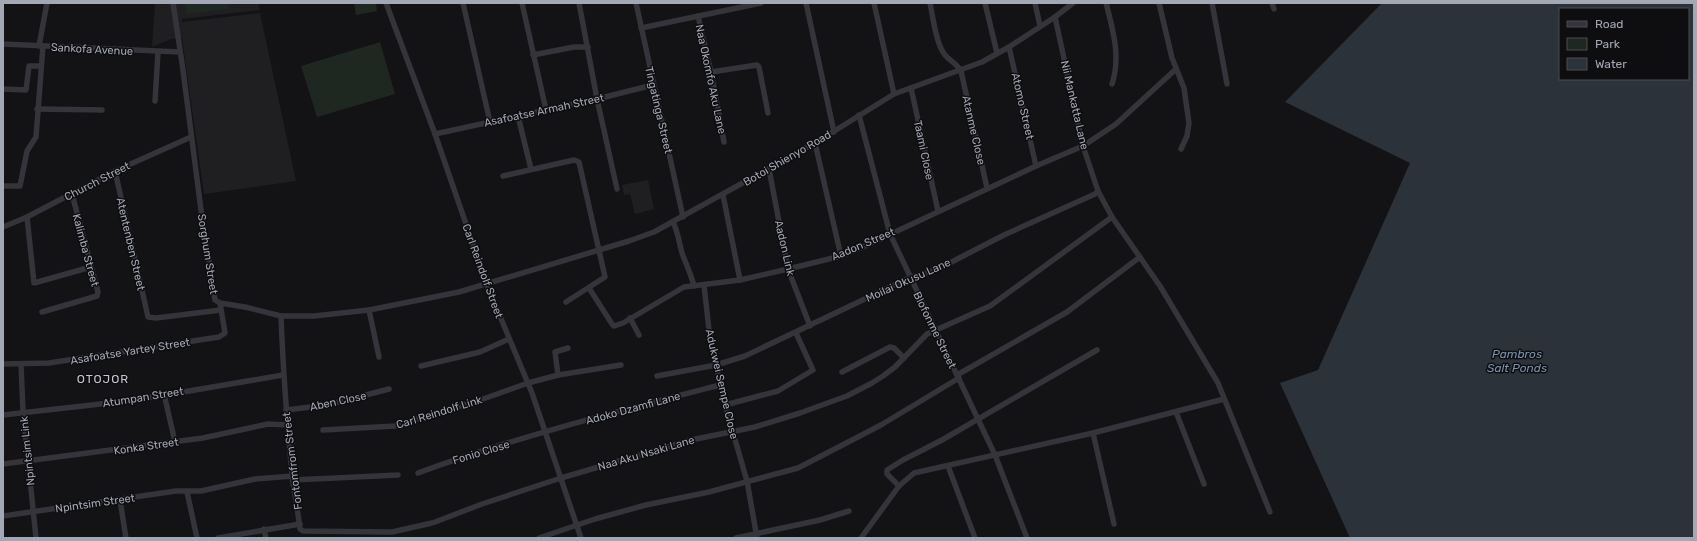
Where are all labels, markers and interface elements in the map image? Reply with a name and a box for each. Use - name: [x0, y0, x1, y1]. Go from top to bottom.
- legend: [1559, 8, 1689, 80]
- text: Road: [1595, 17, 1623, 31]
- street label: Naa Okomfo Aku Lane: [693, 23, 728, 135]
- text: Park: [1595, 37, 1621, 51]
- street label: Sankofa Avenue: [50, 41, 133, 58]
- text: Water: [1595, 57, 1627, 71]
- street label: Nii Mankatta Lane: [1058, 59, 1091, 151]
- street label: Tingatinga Street: [642, 65, 675, 156]
- street label: Atomo Street: [1008, 71, 1037, 142]
- street label: Asafoatse Armah Street: [483, 91, 606, 130]
- street label: Atanme Close: [959, 94, 988, 166]
- street label: Taami Close: [911, 119, 936, 181]
- street label: Botoi Shienyo Road: [741, 128, 834, 189]
- street label: Church Street: [62, 159, 133, 204]
- street label: Atentenben Street: [113, 196, 148, 293]
- street label: Kalimba Street: [70, 212, 102, 289]
- street label: Sorghum Street: [195, 213, 220, 296]
- street label: Aadon Link: [772, 219, 797, 278]
- street label: Carl Reindolf Street: [459, 222, 506, 321]
- street label: Aadon Street: [830, 225, 897, 264]
- street label: Moilai Okusu Lane: [864, 256, 953, 305]
- street label: Blofonme Street: [910, 290, 959, 371]
- street label: Adukwei Sempe Close: [703, 328, 741, 440]
- street label: Asafoatse Yartey Street: [69, 336, 191, 367]
- water label: Pambros Salt Ponds: [1487, 347, 1547, 375]
- district label: OTOJOR: [77, 372, 129, 386]
- street label: Atumpan Street: [102, 385, 185, 410]
- street label: Aben Close: [309, 389, 368, 414]
- street label: Adoko Dzamfi Lane: [584, 390, 682, 427]
- street label: Carl Reindolf Link: [395, 393, 484, 432]
- street label: Fontomfrom Street: [280, 411, 305, 511]
- street label: Npintsim Link: [17, 415, 38, 486]
- street label: Naa Aku Nsaki Lane: [596, 433, 696, 474]
- street label: Konka Street: [113, 435, 180, 457]
- street label: Fonio Close: [451, 438, 511, 467]
- street label: Npintsim Street: [54, 491, 136, 516]

